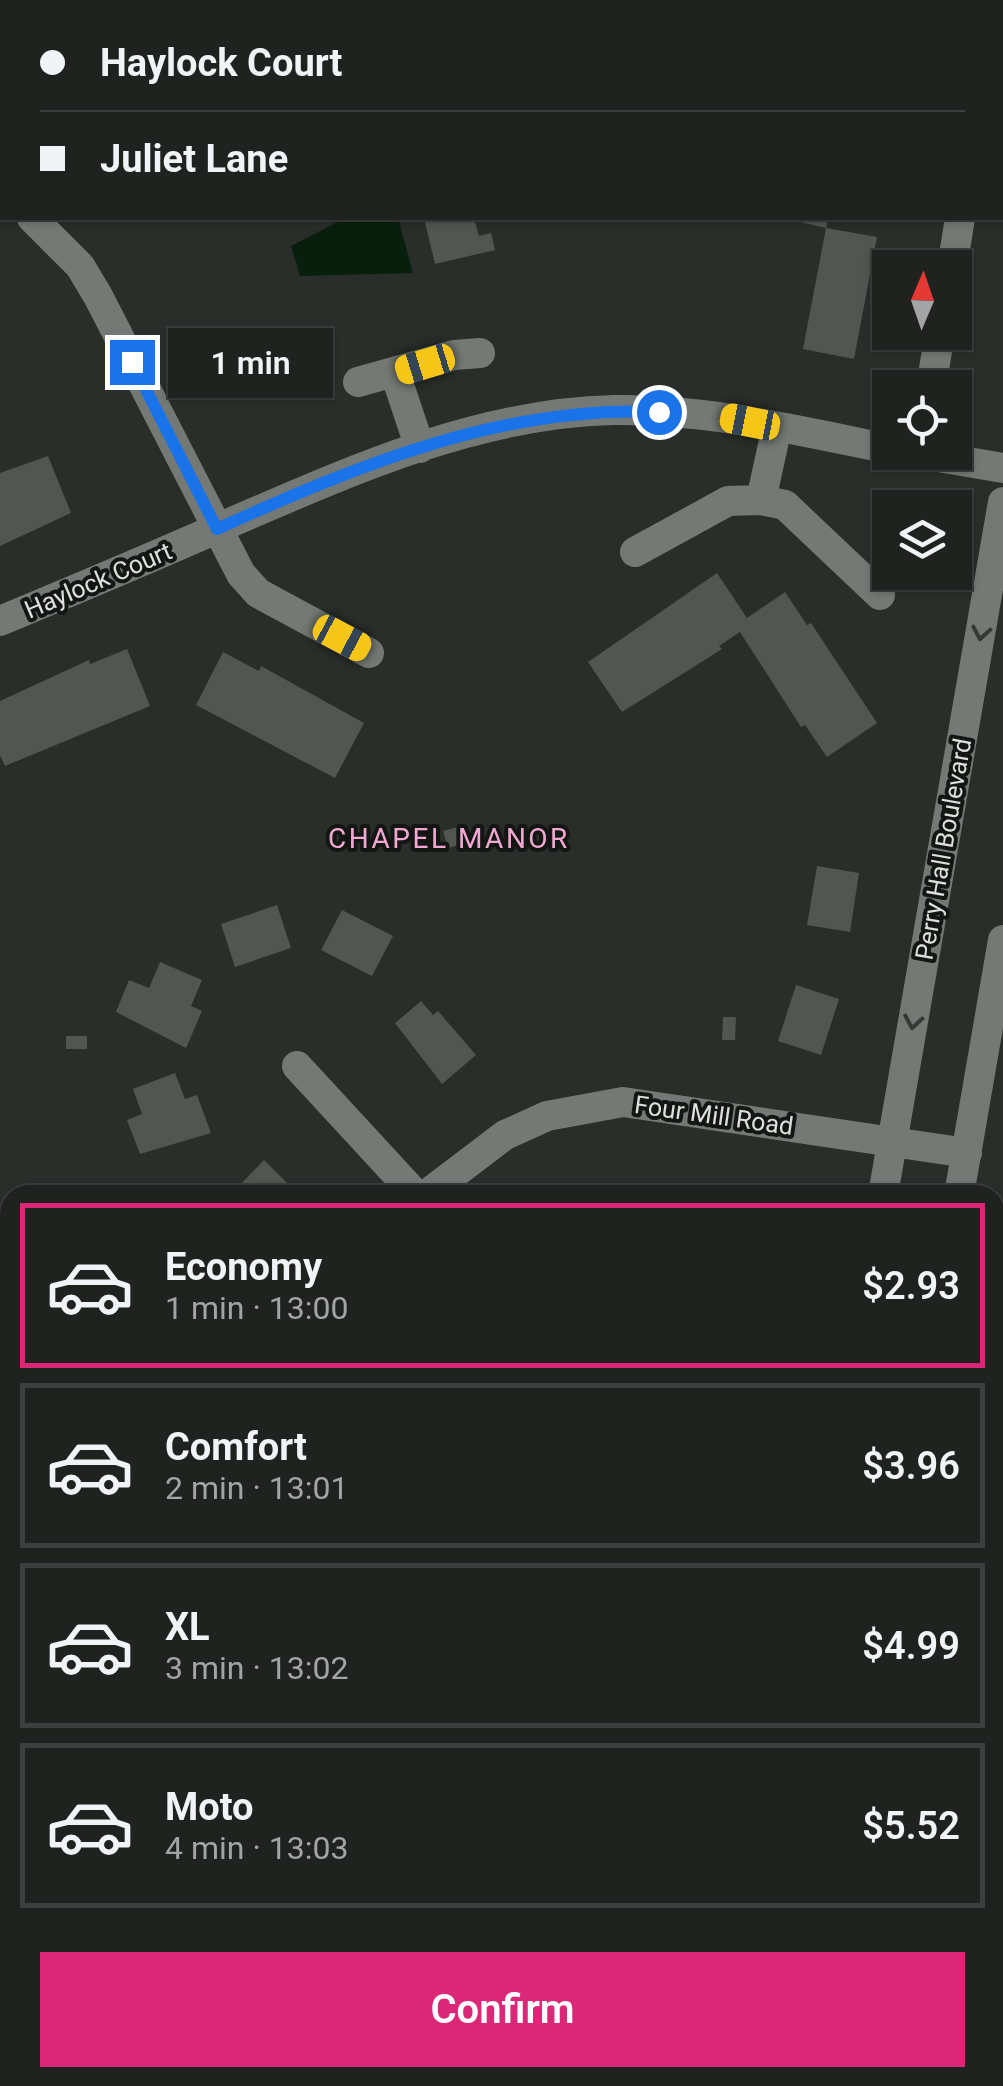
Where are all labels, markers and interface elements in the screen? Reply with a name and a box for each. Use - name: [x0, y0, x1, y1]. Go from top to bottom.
- text: Haylock Court: [100, 41, 342, 85]
- text: Juliet Lane: [100, 137, 288, 181]
- north arrow: [872, 250, 972, 350]
- map controls: [872, 250, 972, 590]
- callout: 1 min: [167, 327, 332, 397]
- route end: [110, 340, 155, 385]
- car: [392, 341, 458, 387]
- text: 1 min: [210, 344, 291, 382]
- button: locate: [872, 370, 972, 470]
- route start: [637, 390, 682, 435]
- car: [718, 402, 782, 442]
- button: layers: [872, 490, 972, 590]
- street label: Haylock Court: [20, 536, 176, 624]
- car: [308, 611, 376, 665]
- one-way arrow: [971, 624, 992, 641]
- street label: Perry Hall Boulevard: [910, 736, 977, 962]
- district label: CHAPEL MANOR: [328, 822, 570, 855]
- one-way arrow: [903, 1014, 924, 1030]
- street label: Four Mill Road: [633, 1090, 795, 1141]
- icon: car: [45, 1241, 135, 1331]
- text: Economy: [165, 1245, 322, 1289]
- text: $2.93: [862, 1264, 960, 1308]
- text: 1 min · 13:00: [165, 1289, 348, 1327]
- icon: car: [45, 1421, 135, 1511]
- text: Comfort: [165, 1425, 307, 1469]
- text: $3.96: [862, 1444, 960, 1488]
- text: 2 min · 13:01: [165, 1469, 348, 1507]
- icon: car: [45, 1601, 135, 1691]
- text: XL: [165, 1605, 210, 1649]
- text: $4.99: [862, 1624, 960, 1668]
- text: 3 min · 13:02: [165, 1649, 348, 1687]
- icon: car: [45, 1781, 135, 1871]
- text: Moto: [165, 1785, 254, 1829]
- text: $5.52: [862, 1804, 960, 1848]
- text: 4 min · 13:03: [165, 1829, 348, 1867]
- button: Confirm: [40, 1952, 965, 2067]

